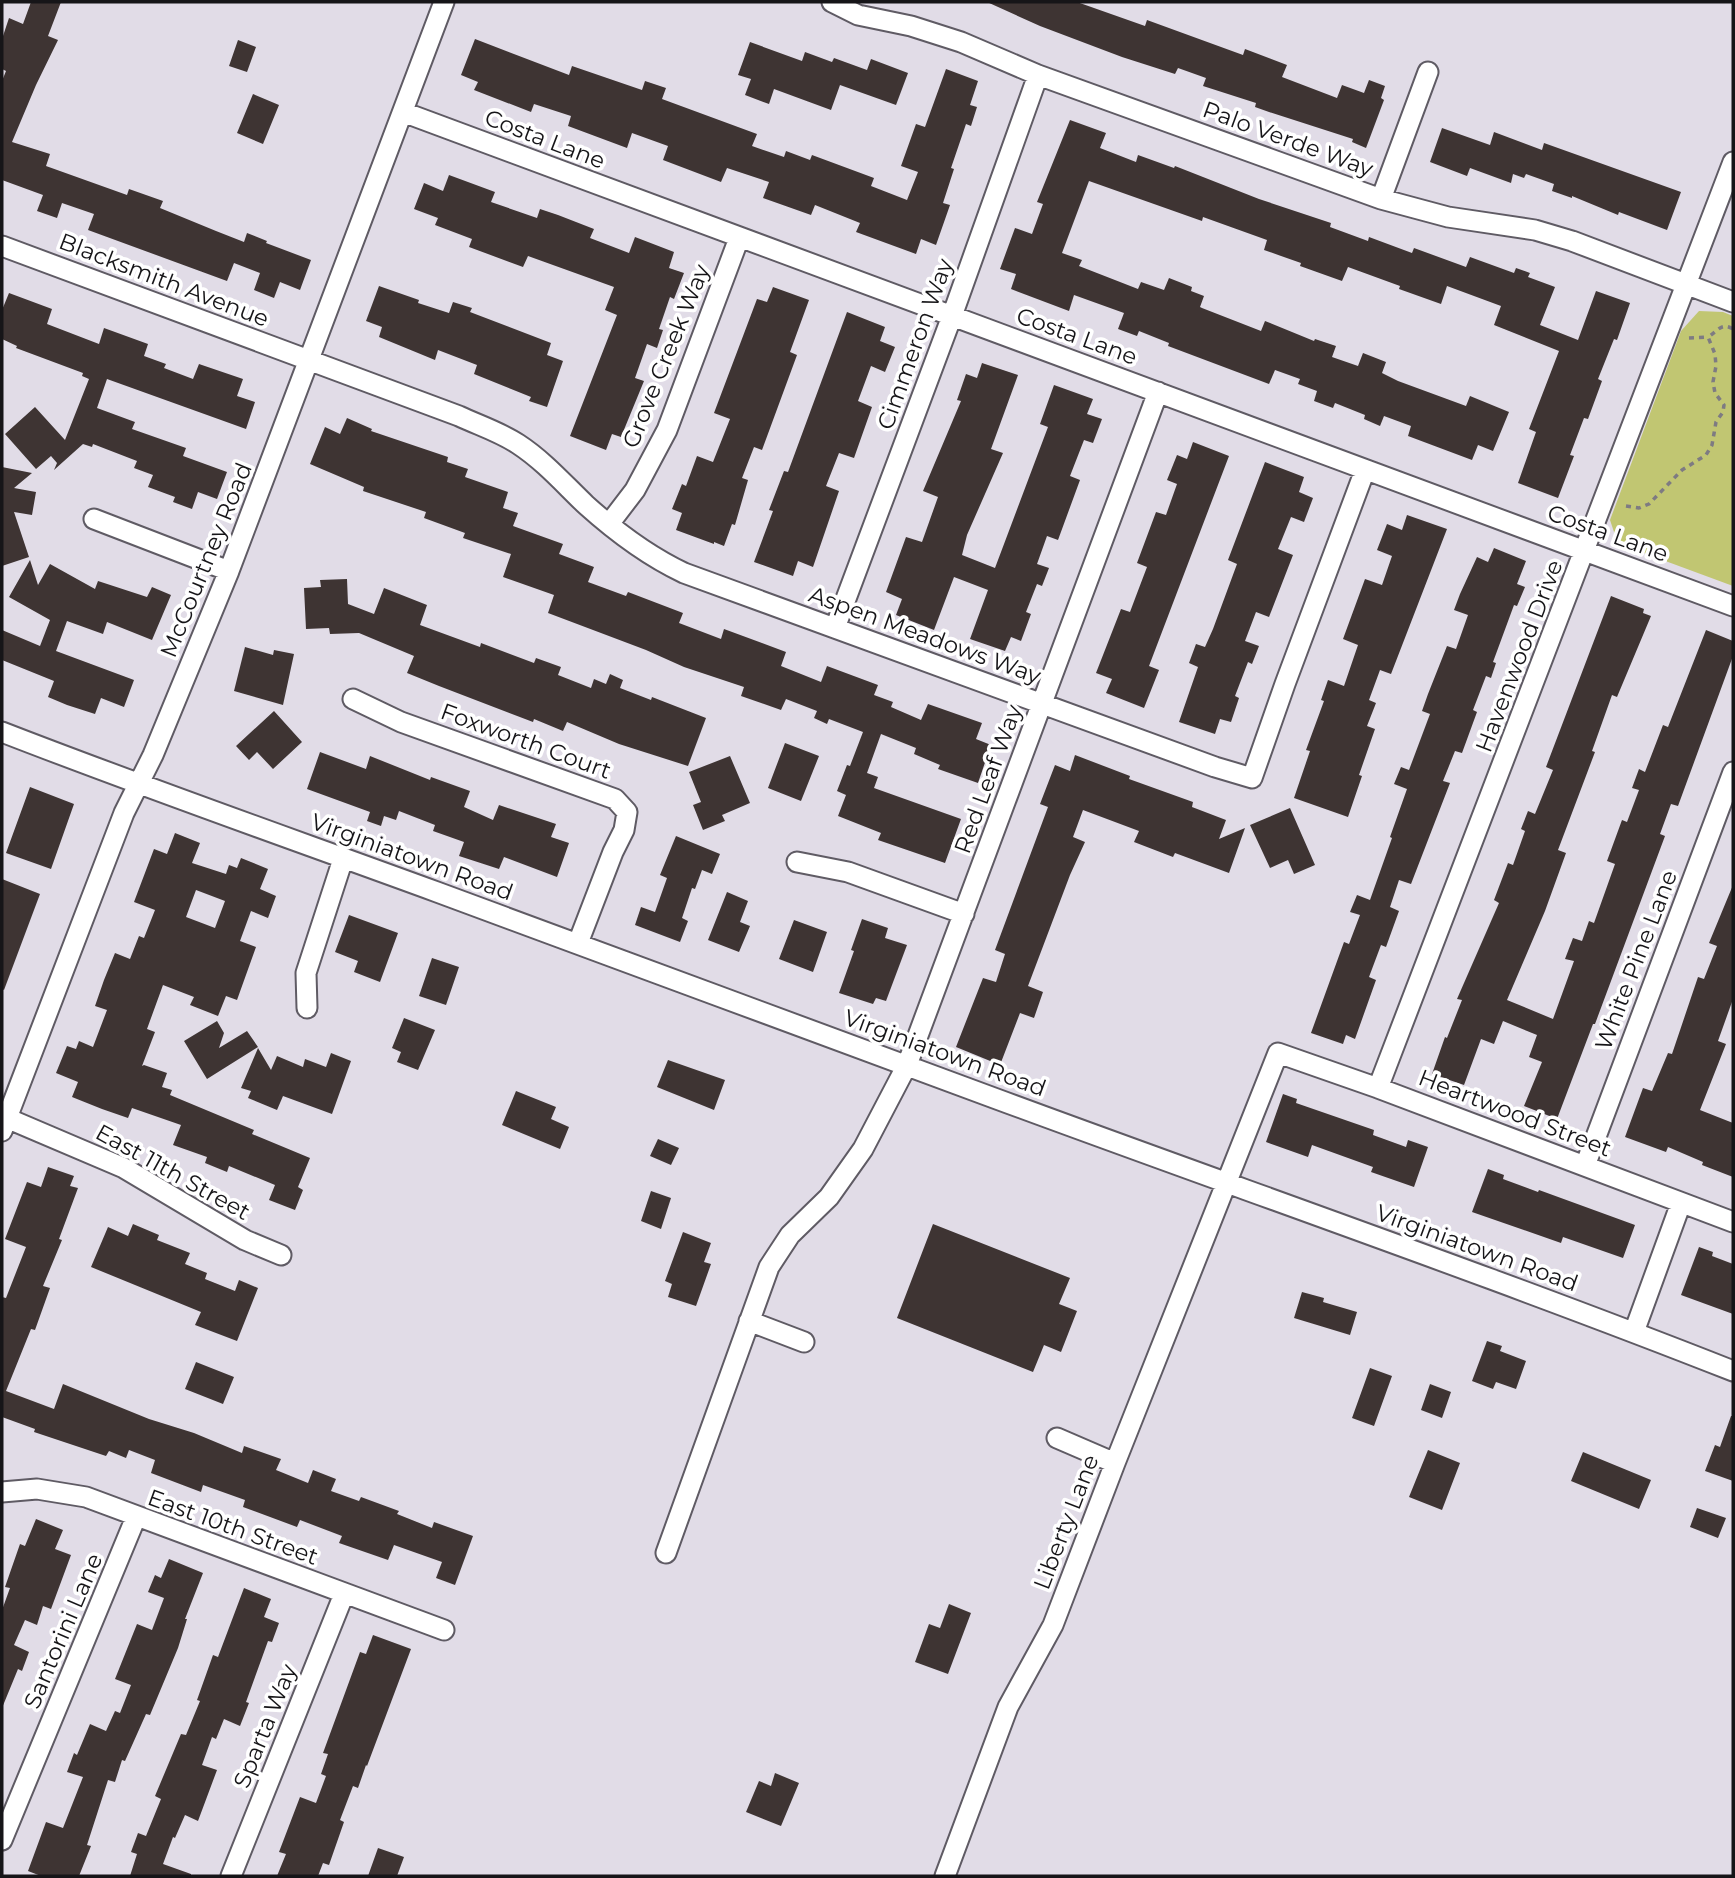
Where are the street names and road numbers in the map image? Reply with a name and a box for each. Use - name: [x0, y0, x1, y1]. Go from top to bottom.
- street label: Palo Verde Way: [1199, 95, 1378, 183]
- street label: Costa Lane: [481, 103, 609, 175]
- street label: Blacksmith Avenue: [55, 227, 273, 333]
- street label: Cimmeron Way: [871, 254, 959, 433]
- street label: Grove Creek Way: [616, 260, 716, 452]
- street label: Costa Lane: [1013, 301, 1141, 371]
- street label: McCourtney Road: [154, 459, 258, 661]
- street label: Costa Lane: [1544, 498, 1672, 568]
- street label: Havenwood Drive: [1469, 556, 1569, 756]
- street label: Aspen Meadows Way: [805, 580, 1045, 690]
- street label: Foxworth Court: [437, 697, 615, 785]
- street label: Red Leaf Way: [948, 700, 1028, 857]
- street label: Virginiatown Road: [307, 807, 517, 907]
- street label: White Pine Lane: [1589, 866, 1683, 1054]
- street label: Virginiatown Road: [840, 1003, 1050, 1103]
- street label: Heartwood Street: [1415, 1063, 1615, 1163]
- street label: East 11th Street: [91, 1118, 255, 1226]
- street label: Virginiatown Road: [1372, 1198, 1582, 1298]
- street label: Liberty Lane: [1027, 1451, 1105, 1593]
- street label: East 10th Street: [144, 1483, 322, 1571]
- street label: Santorini Lane: [18, 1549, 108, 1713]
- street label: Sparta Way: [227, 1659, 303, 1792]

